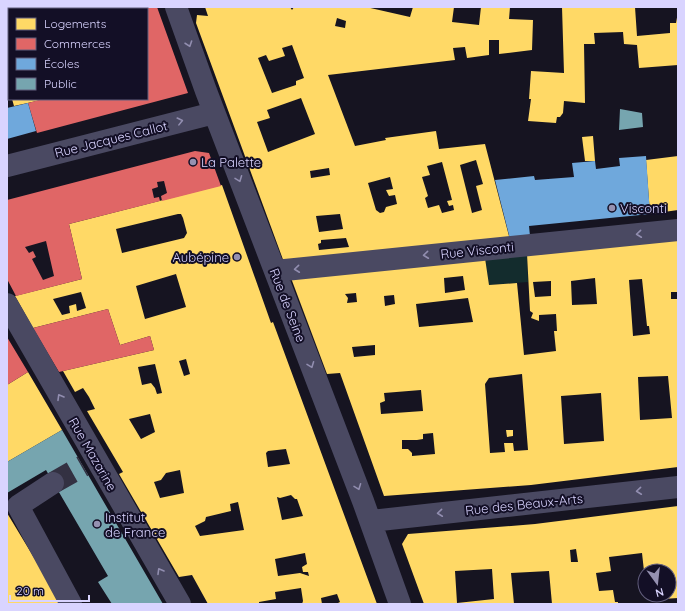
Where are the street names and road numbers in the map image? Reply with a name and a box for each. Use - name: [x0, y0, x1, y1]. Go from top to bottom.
- street label: Rue Jacques Callot: [53, 117, 169, 161]
- street label: Rue Visconti: [440, 238, 514, 262]
- street label: Rue de Seine: [267, 266, 309, 344]
- street label: Rue Mazarine: [66, 414, 120, 494]
- street label: Rue des Beaux-Arts: [464, 490, 584, 518]

